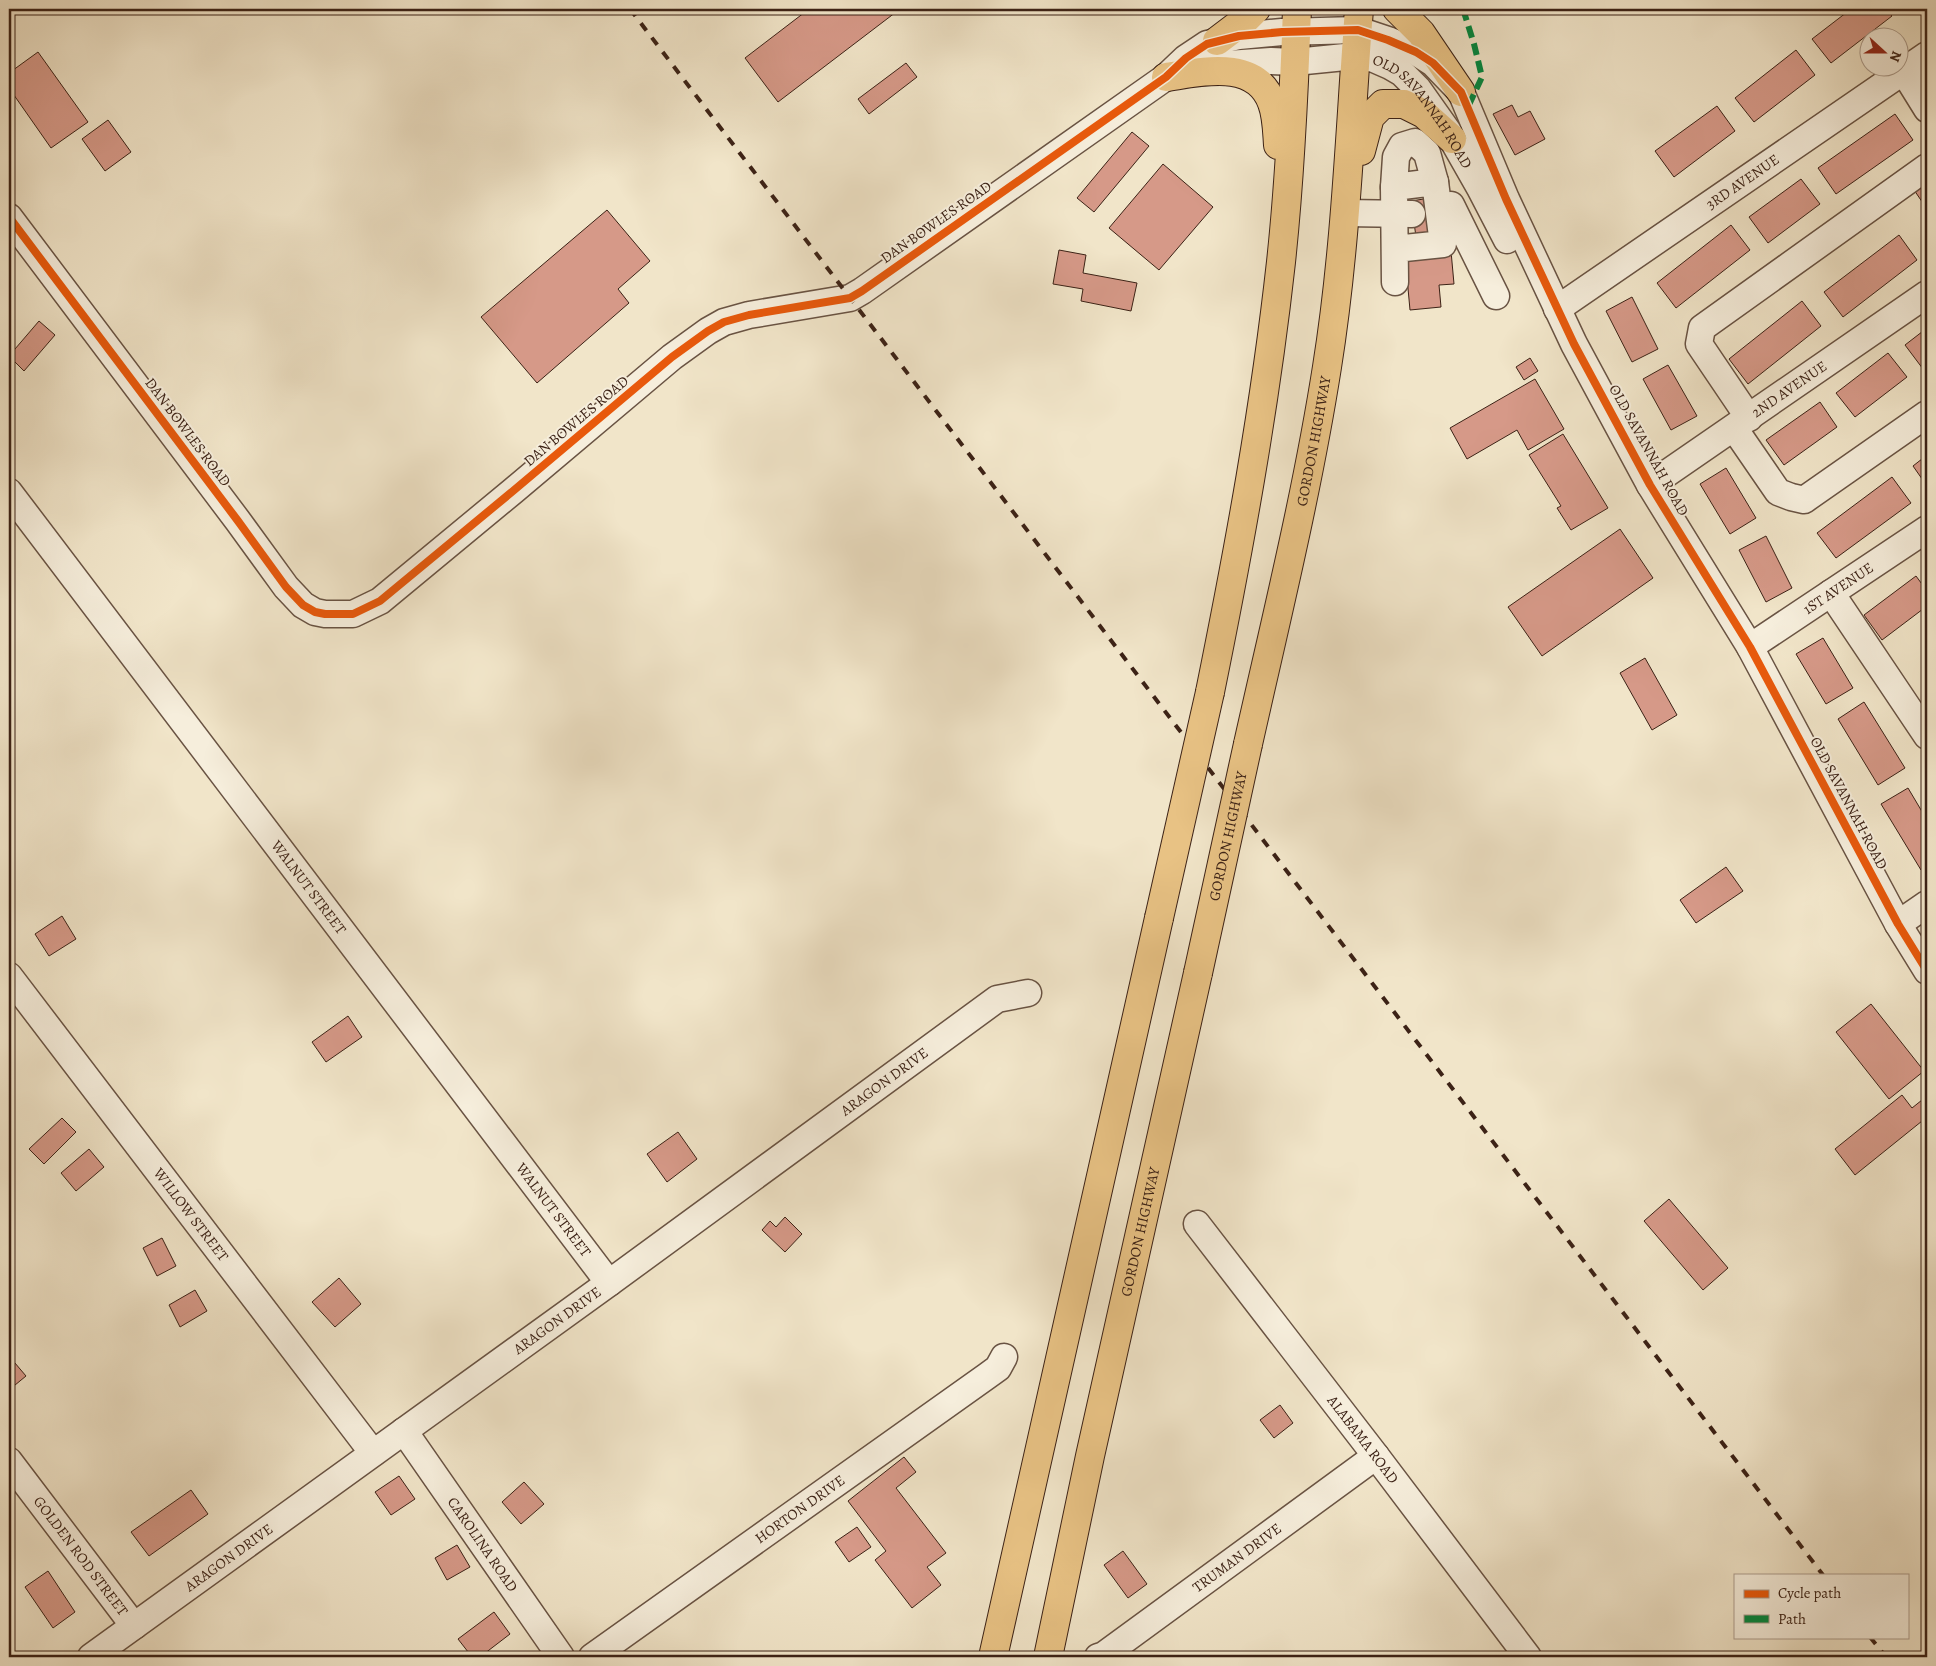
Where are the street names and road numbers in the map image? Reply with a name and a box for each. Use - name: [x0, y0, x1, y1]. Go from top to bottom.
- street label: OLD SAVANNAH ROAD: [1369, 50, 1477, 172]
- street label: 3RD AVENUE: [1702, 149, 1783, 214]
- street label: DAN BOWLES ROAD: [876, 176, 996, 268]
- street label: 2ND AVENUE: [1747, 356, 1831, 422]
- street label: DAN BOWLES ROAD: [519, 371, 633, 471]
- street label: DAN BOWLES ROAD: [140, 374, 236, 490]
- street label: GORDON HIGHWAY: [1291, 374, 1336, 508]
- street label: OLD SAVANNAH ROAD: [1604, 381, 1694, 519]
- street label: 1ST AVENUE: [1799, 558, 1877, 619]
- street label: OLD SAVANNAH ROAD: [1806, 733, 1892, 873]
- street label: GORDON HIGHWAY: [1204, 769, 1252, 903]
- street label: WALNUT STREET: [266, 835, 351, 939]
- street label: ARAGON DRIVE: [836, 1043, 932, 1121]
- street label: WALNUT STREET: [511, 1158, 596, 1262]
- street label: WILLOW STREET: [148, 1163, 234, 1266]
- street label: GORDON HIGHWAY: [1116, 1164, 1164, 1298]
- street label: ARAGON DRIVE: [508, 1282, 605, 1360]
- street label: ALABAMA ROAD: [1322, 1390, 1403, 1488]
- street label: HORTON DRIVE: [751, 1470, 849, 1548]
- street label: GOLDEN ROD STREET: [29, 1492, 133, 1620]
- street label: CAROLINA ROAD: [443, 1493, 523, 1596]
- street label: TRUMAN DRIVE: [1188, 1518, 1285, 1597]
- street label: ARAGON DRIVE: [180, 1519, 277, 1597]

